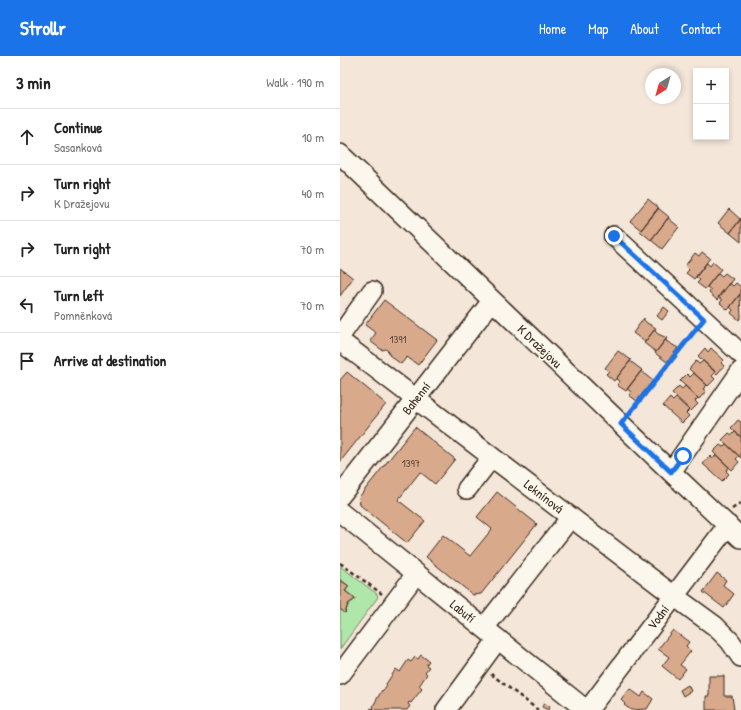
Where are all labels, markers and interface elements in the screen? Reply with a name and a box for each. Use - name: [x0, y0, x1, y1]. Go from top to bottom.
- text: Strollr: [20, 15, 66, 41]
- text: Home: [539, 19, 566, 38]
- text: Map: [588, 19, 608, 38]
- text: About: [630, 19, 659, 38]
- text: Contact: [681, 19, 721, 38]
- north arrow: [645, 68, 681, 104]
- map controls: [693, 68, 729, 140]
- button: +: [693, 68, 729, 104]
- text: 3 min: [16, 71, 51, 94]
- text: Walk · 190 m: [266, 73, 324, 91]
- button: −: [693, 104, 729, 140]
- text: Continue: [54, 117, 102, 138]
- icon: ahead: [16, 126, 38, 148]
- text: 10 m: [302, 128, 324, 146]
- text: Sasanková: [54, 138, 102, 156]
- text: Turn right: [54, 173, 110, 194]
- icon: right: [16, 182, 38, 204]
- text: 40 m: [301, 184, 324, 202]
- text: K Dražejovu: [54, 194, 110, 212]
- route end: [605, 227, 623, 245]
- icon: right: [16, 238, 38, 260]
- text: Turn right: [54, 238, 110, 259]
- text: 70 m: [300, 240, 324, 258]
- text: Turn left: [54, 285, 104, 306]
- icon: left: [16, 294, 38, 316]
- text: 70 m: [300, 296, 324, 314]
- text: Pomněnková: [54, 306, 112, 324]
- street label: K Dražejovu: [514, 320, 566, 372]
- house number: 1391: [390, 332, 406, 346]
- icon: arrive: [16, 350, 38, 372]
- text: Arrive at destination: [54, 350, 166, 371]
- street label: Bahenní: [398, 378, 435, 418]
- route start: [674, 447, 692, 465]
- house number: 1397: [402, 456, 420, 470]
- street label: Leknínová: [520, 475, 568, 517]
- street label: Labutí: [447, 595, 480, 627]
- street label: Vodní: [643, 601, 673, 633]

